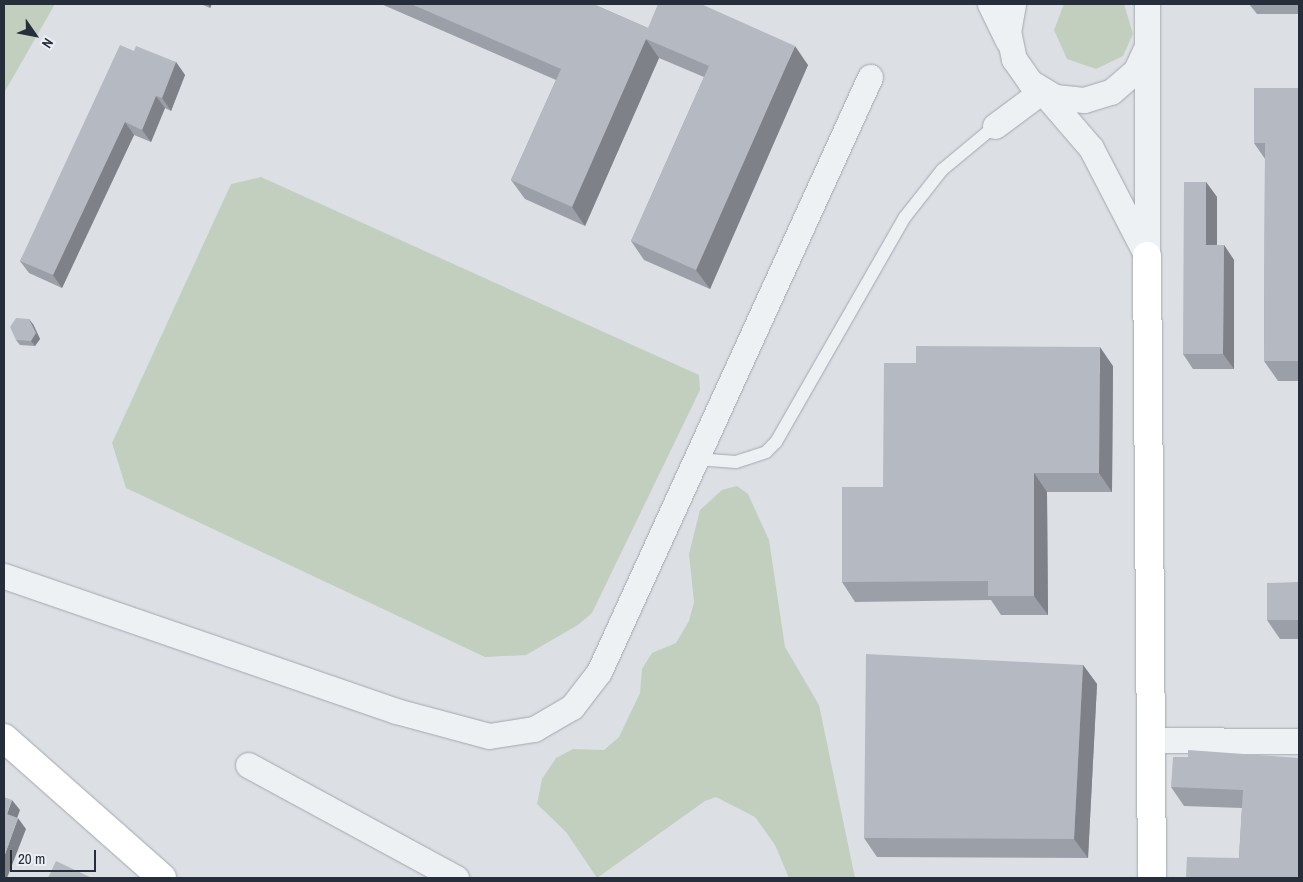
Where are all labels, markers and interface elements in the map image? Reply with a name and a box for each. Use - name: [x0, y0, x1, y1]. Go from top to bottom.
- north arrow: [10, 10, 60, 60]
- text: N: [38, 35, 57, 52]
- scale bar: [12, 840, 99, 872]
- text: 20 m: [18, 848, 45, 869]

